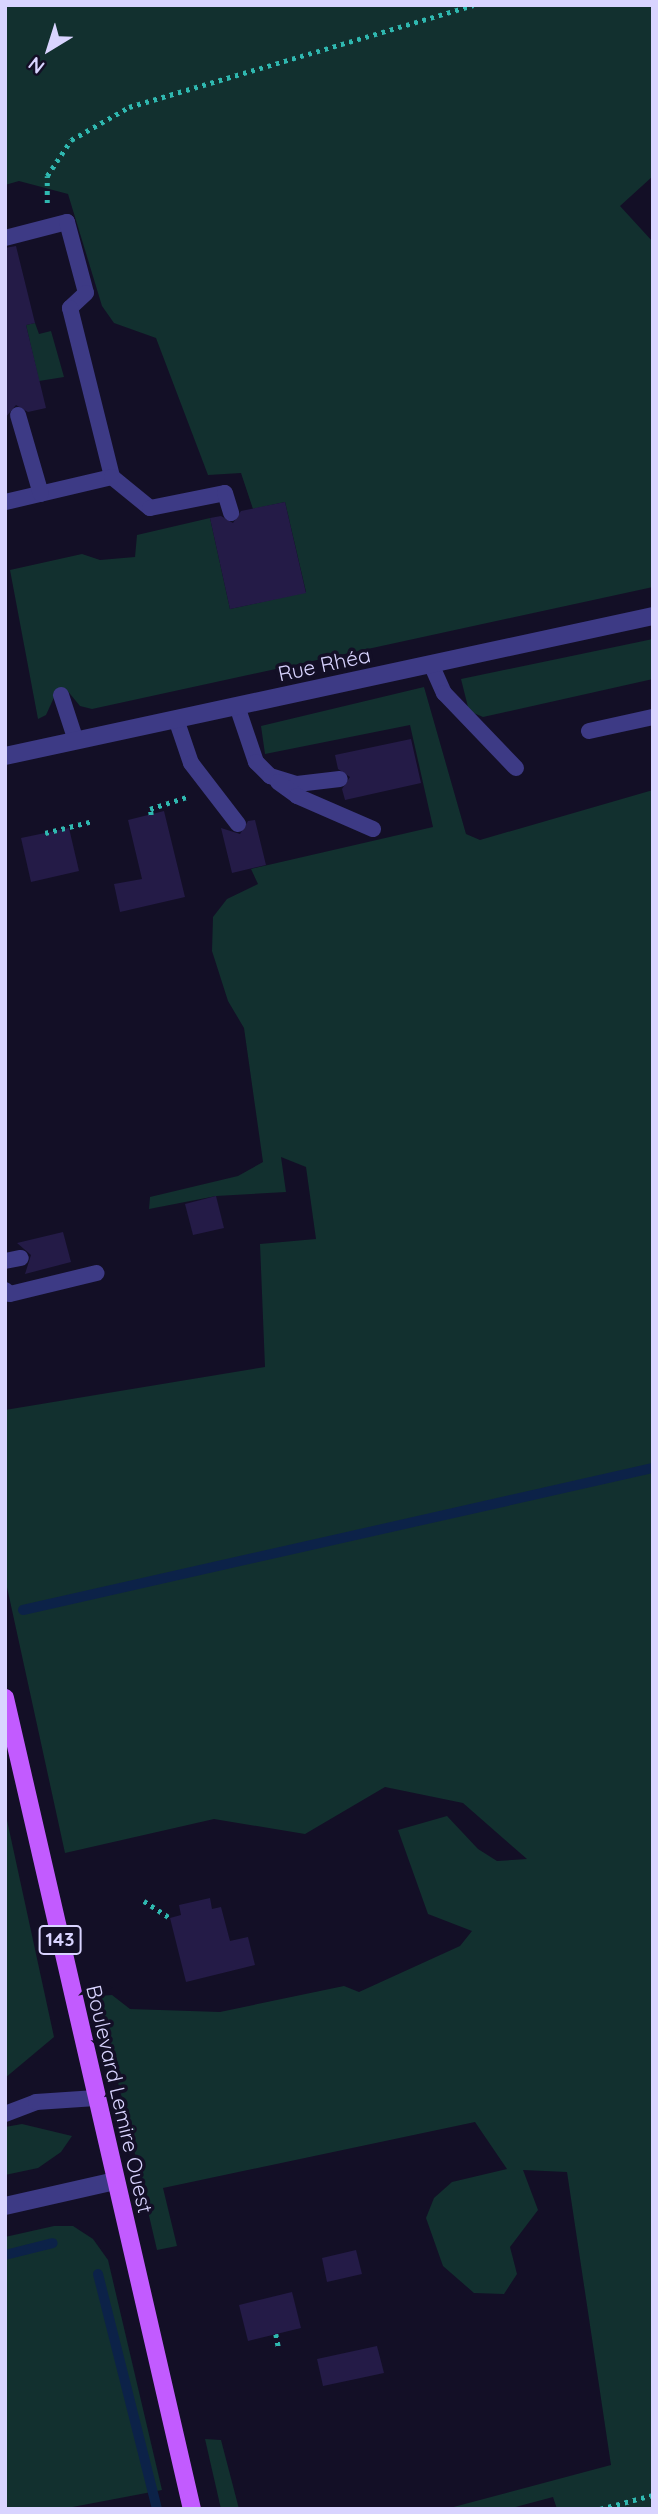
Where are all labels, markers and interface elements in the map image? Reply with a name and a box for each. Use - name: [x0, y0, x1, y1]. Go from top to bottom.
- north arrow: [14, 14, 84, 84]
- text: N: [23, 52, 49, 79]
- street label: Rue Rhéa: [275, 642, 373, 686]
- road number: 143: [37, 1924, 83, 1956]
- street label: Boulevard Lemire Ouest: [81, 1983, 159, 2215]

